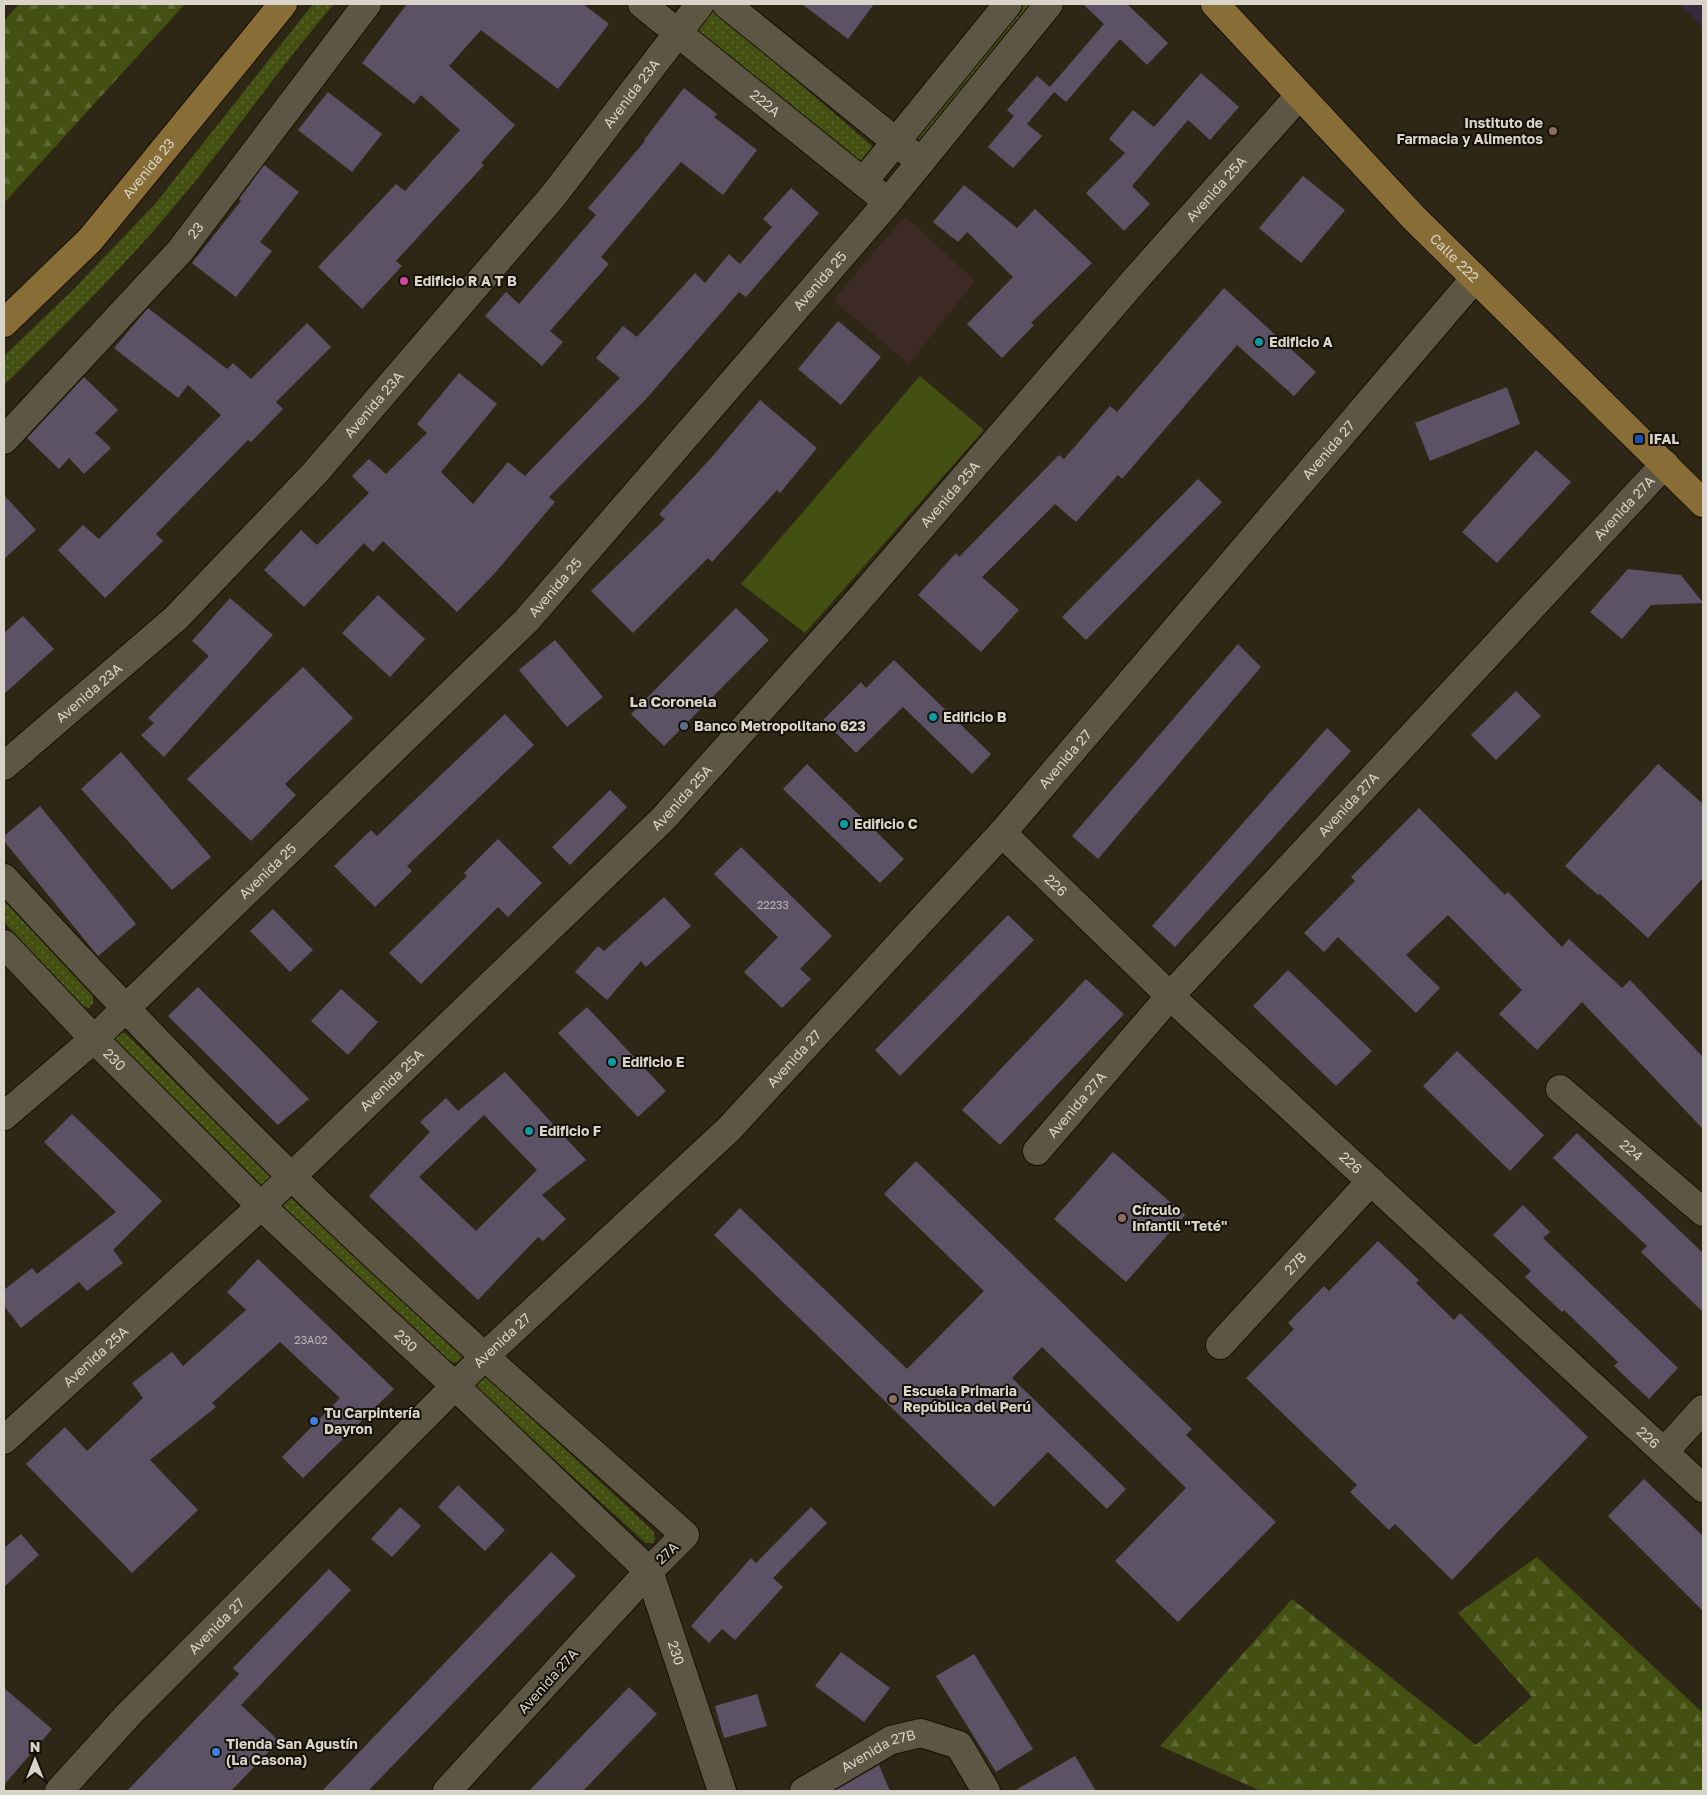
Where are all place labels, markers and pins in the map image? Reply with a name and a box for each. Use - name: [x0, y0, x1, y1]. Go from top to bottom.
- place label: Instituto de Farmacia y Alimentos: [1396, 114, 1543, 147]
- marker: Instituto de Farmacia y Alimentos: [1547, 125, 1559, 137]
- place label: Edificio R A T B: [414, 272, 517, 289]
- marker: Edificio R A T B: [398, 275, 410, 287]
- place label: Edificio A: [1269, 333, 1333, 350]
- marker: Edificio A: [1253, 336, 1265, 348]
- place label: IFAL: [1649, 430, 1679, 447]
- marker: IFAL: [1633, 433, 1645, 445]
- place label: Edificio B: [943, 708, 1007, 725]
- marker: Edificio B: [927, 711, 939, 723]
- place label: Banco Metropolitano 623: [694, 717, 866, 734]
- marker: Banco Metropolitano 623: [678, 720, 690, 732]
- place label: Edificio C: [854, 815, 918, 832]
- marker: Edificio C: [838, 818, 850, 830]
- place label: Edificio E: [622, 1053, 685, 1070]
- marker: Edificio E: [606, 1056, 618, 1068]
- place label: Edificio F: [539, 1122, 601, 1139]
- marker: Edificio F: [523, 1125, 535, 1137]
- place label: Círculo Infantil "Teté": [1132, 1201, 1227, 1234]
- marker: Círculo Infantil "Teté": [1116, 1212, 1128, 1224]
- place label: Escuela Primaria República del Perú: [903, 1382, 1031, 1415]
- marker: Escuela Primaria República del Perú: [887, 1393, 899, 1405]
- place label: Tu Carpintería Dayron: [324, 1404, 420, 1437]
- marker: Tu Carpintería Dayron: [308, 1415, 320, 1427]
- place label: Tienda San Agustín (La Casona): [226, 1735, 358, 1768]
- marker: Tienda San Agustín (La Casona): [210, 1746, 222, 1758]

